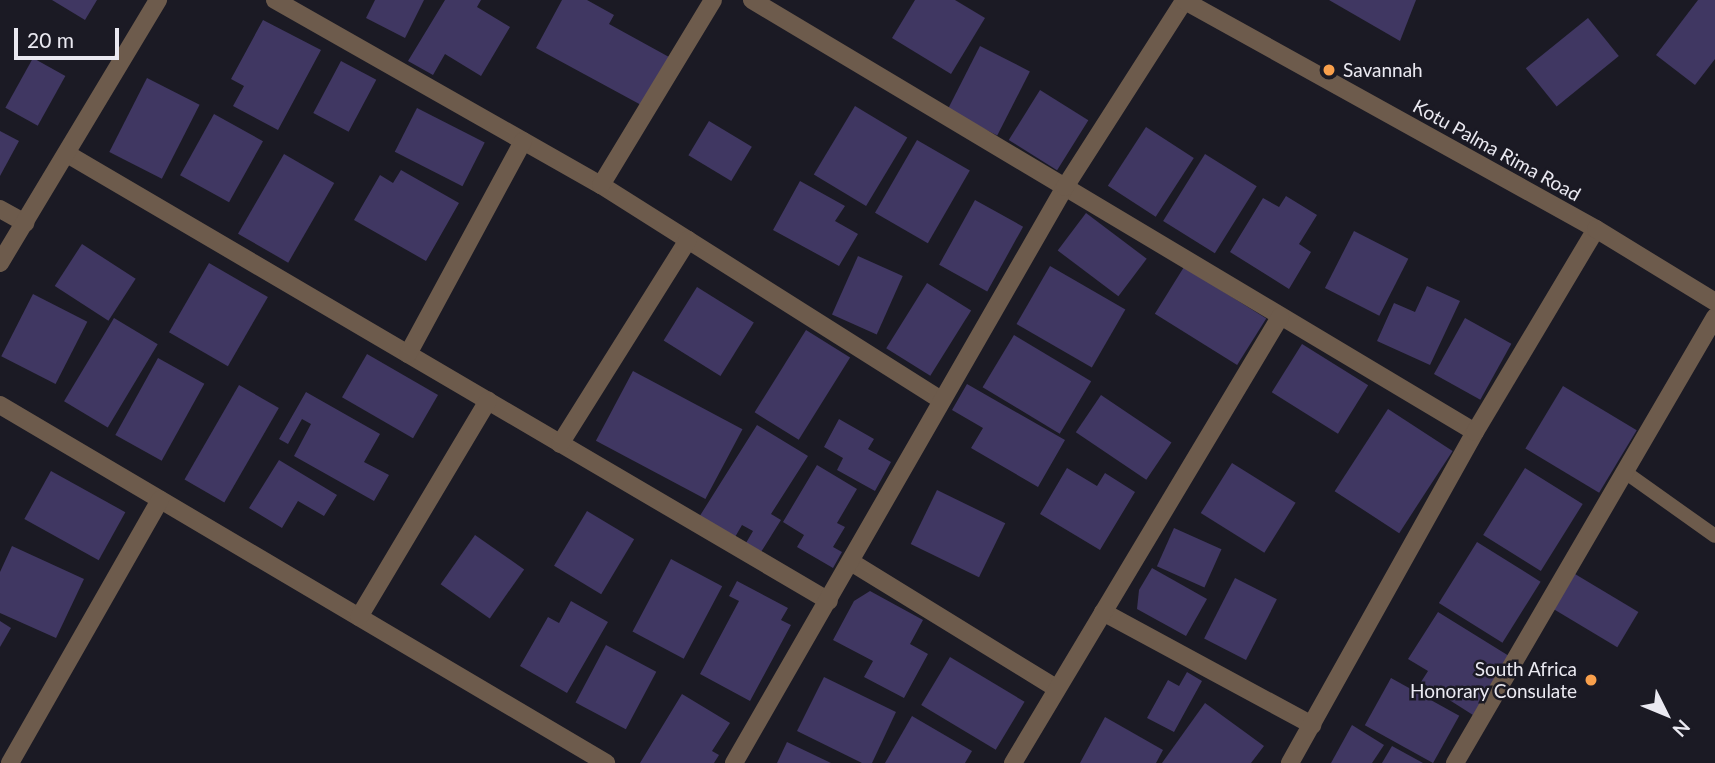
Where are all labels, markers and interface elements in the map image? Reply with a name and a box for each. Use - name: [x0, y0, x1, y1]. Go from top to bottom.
- scale bar: [18, 14, 122, 58]
- text: 20 m: [27, 27, 74, 52]
- place label: Savannah: [1343, 59, 1423, 81]
- marker: Savannah: [1321, 62, 1337, 78]
- street label: Kotu Palma Rima Road: [1409, 94, 1585, 206]
- place label: South Africa Honorary Consulate: [1410, 658, 1577, 702]
- marker: South Africa Honorary Consulate: [1583, 672, 1599, 688]
- north arrow: [1631, 679, 1701, 749]
- text: N: [1668, 715, 1695, 742]

